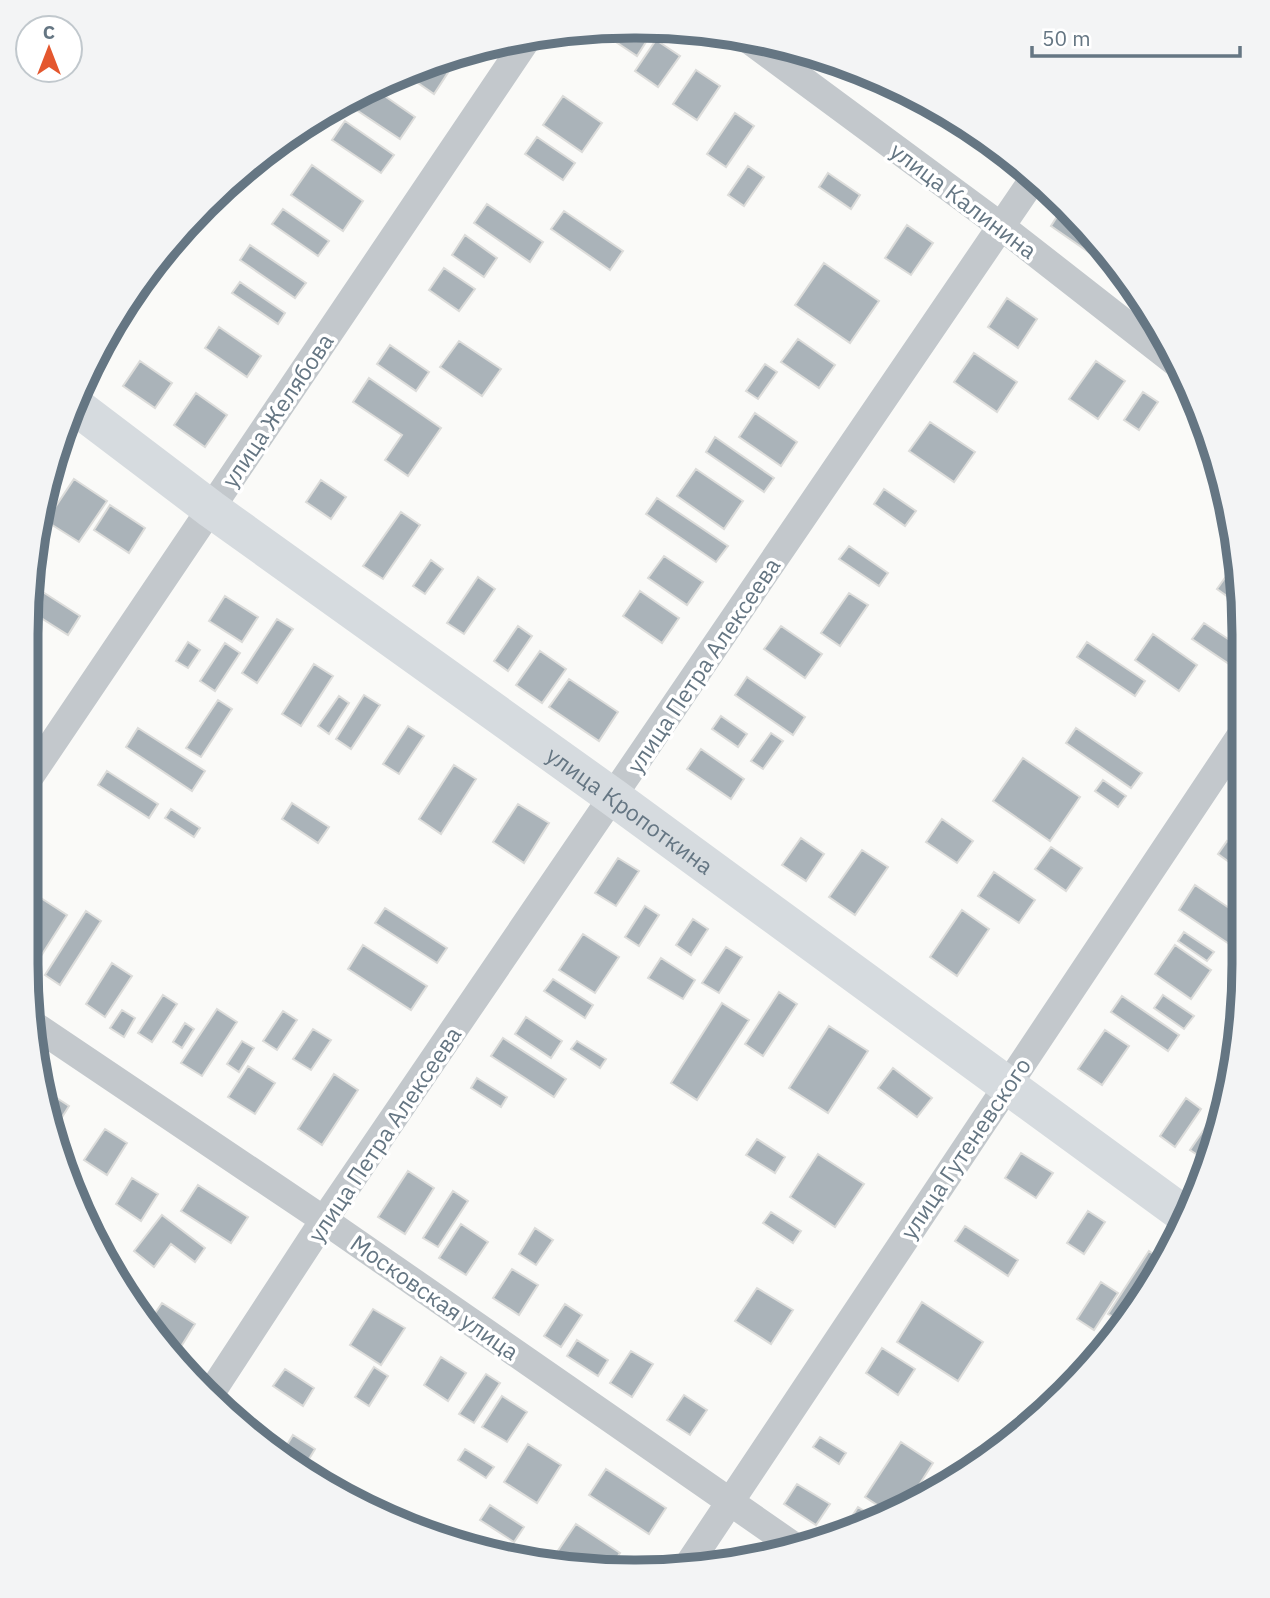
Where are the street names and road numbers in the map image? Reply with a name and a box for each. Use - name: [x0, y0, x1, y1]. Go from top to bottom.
- street label: улица Калинина: [885, 135, 1043, 265]
- street label: улица Желябова: [214, 327, 340, 493]
- street label: улица Петра Алексеева: [620, 551, 786, 779]
- street label: улица Кропоткина: [541, 739, 720, 881]
- street label: улица Петра Алексеева: [301, 1020, 467, 1248]
- street label: улица Гутеневского: [893, 1051, 1037, 1245]
- street label: Московская улица: [345, 1228, 525, 1366]

